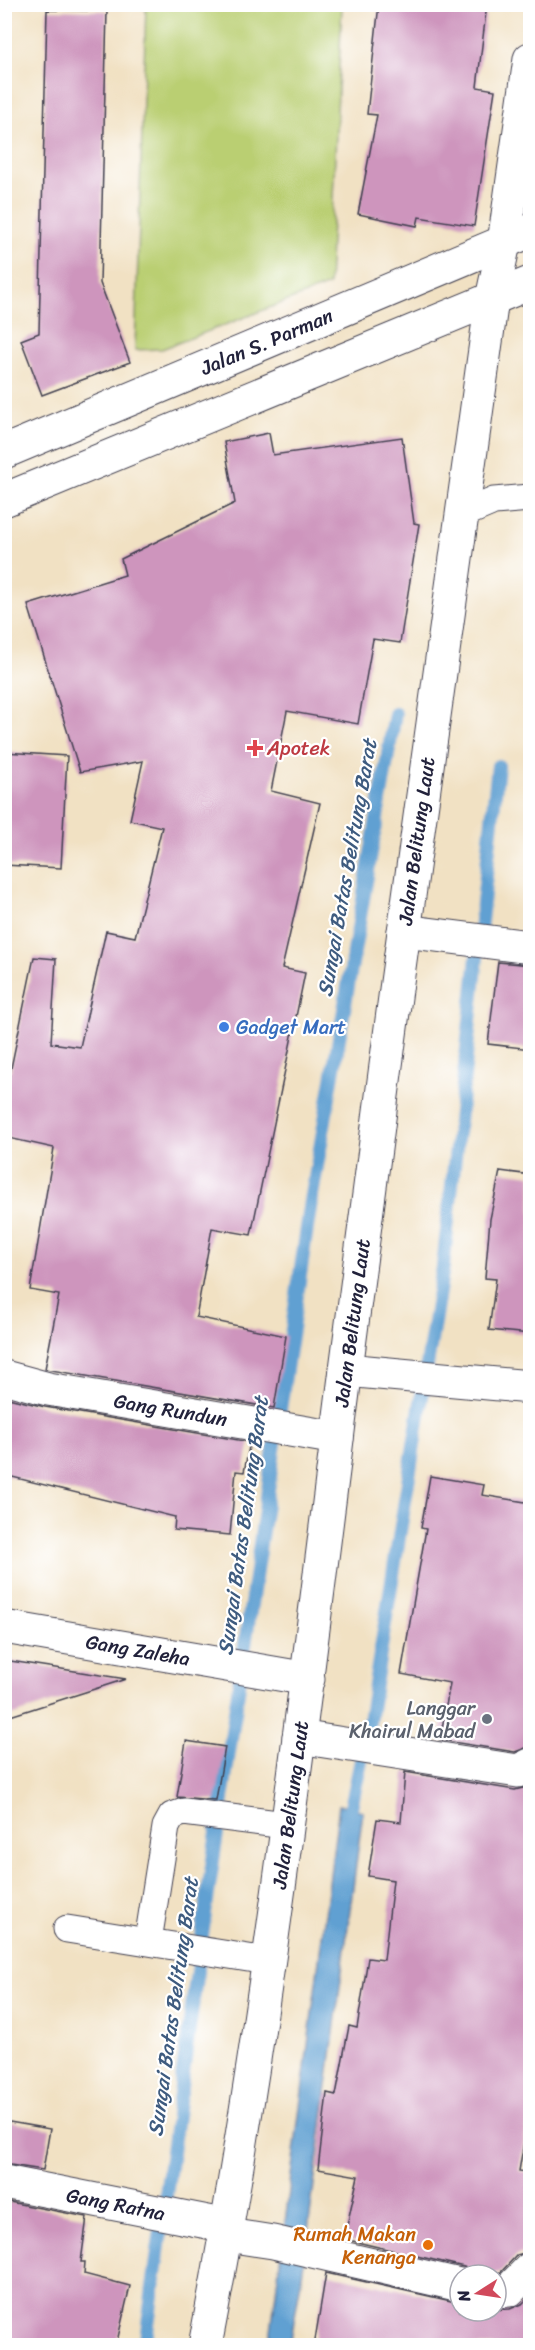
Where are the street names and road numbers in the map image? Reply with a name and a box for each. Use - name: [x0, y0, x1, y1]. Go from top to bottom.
- street label: Jalan S. Parman: [194, 298, 339, 385]
- street label: Jalan Belitung Laut: [387, 754, 445, 928]
- street label: Jalan Belitung Laut: [324, 1236, 380, 1410]
- street label: Gang Rundun: [111, 1383, 230, 1437]
- street label: Gang Zaleha: [83, 1624, 193, 1676]
- street label: Jalan Belitung Laut: [261, 1718, 319, 1892]
- street label: Gang Ratna: [64, 2177, 168, 2231]

